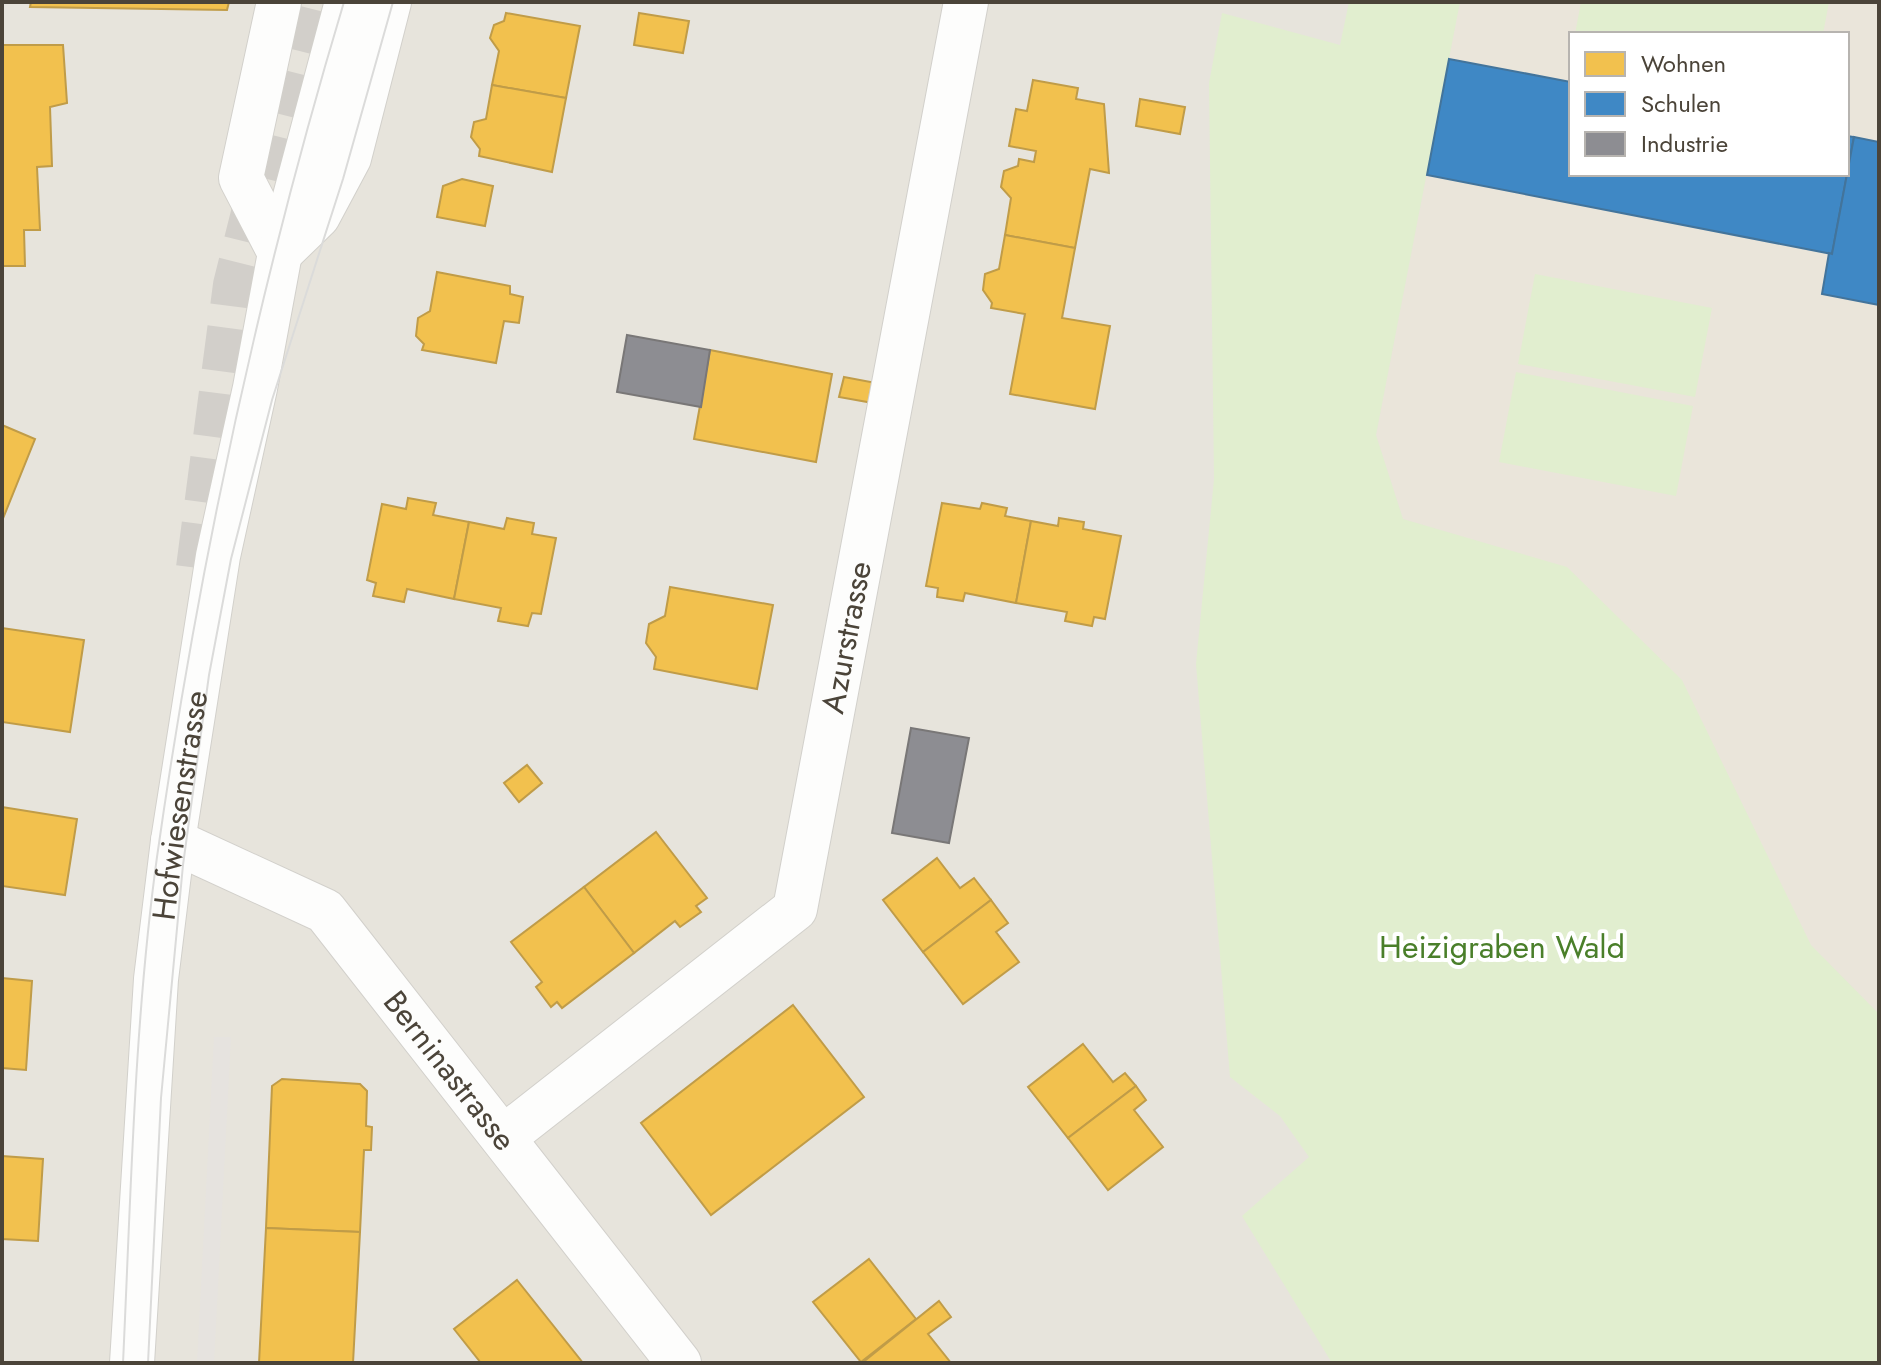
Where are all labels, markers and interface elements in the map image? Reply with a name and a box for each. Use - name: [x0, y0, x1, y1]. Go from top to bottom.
- legend: [1569, 32, 1849, 176]
- text: Wohnen: [1641, 46, 1726, 81]
- text: Schulen: [1641, 86, 1721, 121]
- text: Industrie: [1641, 126, 1728, 161]
- street label: Azurstrasse: [809, 557, 883, 718]
- street label: Hofwiesenstrasse: [140, 687, 219, 923]
- park label: Heizigraben Wald: [1379, 924, 1625, 970]
- street label: Berninastrasse: [373, 981, 527, 1160]

